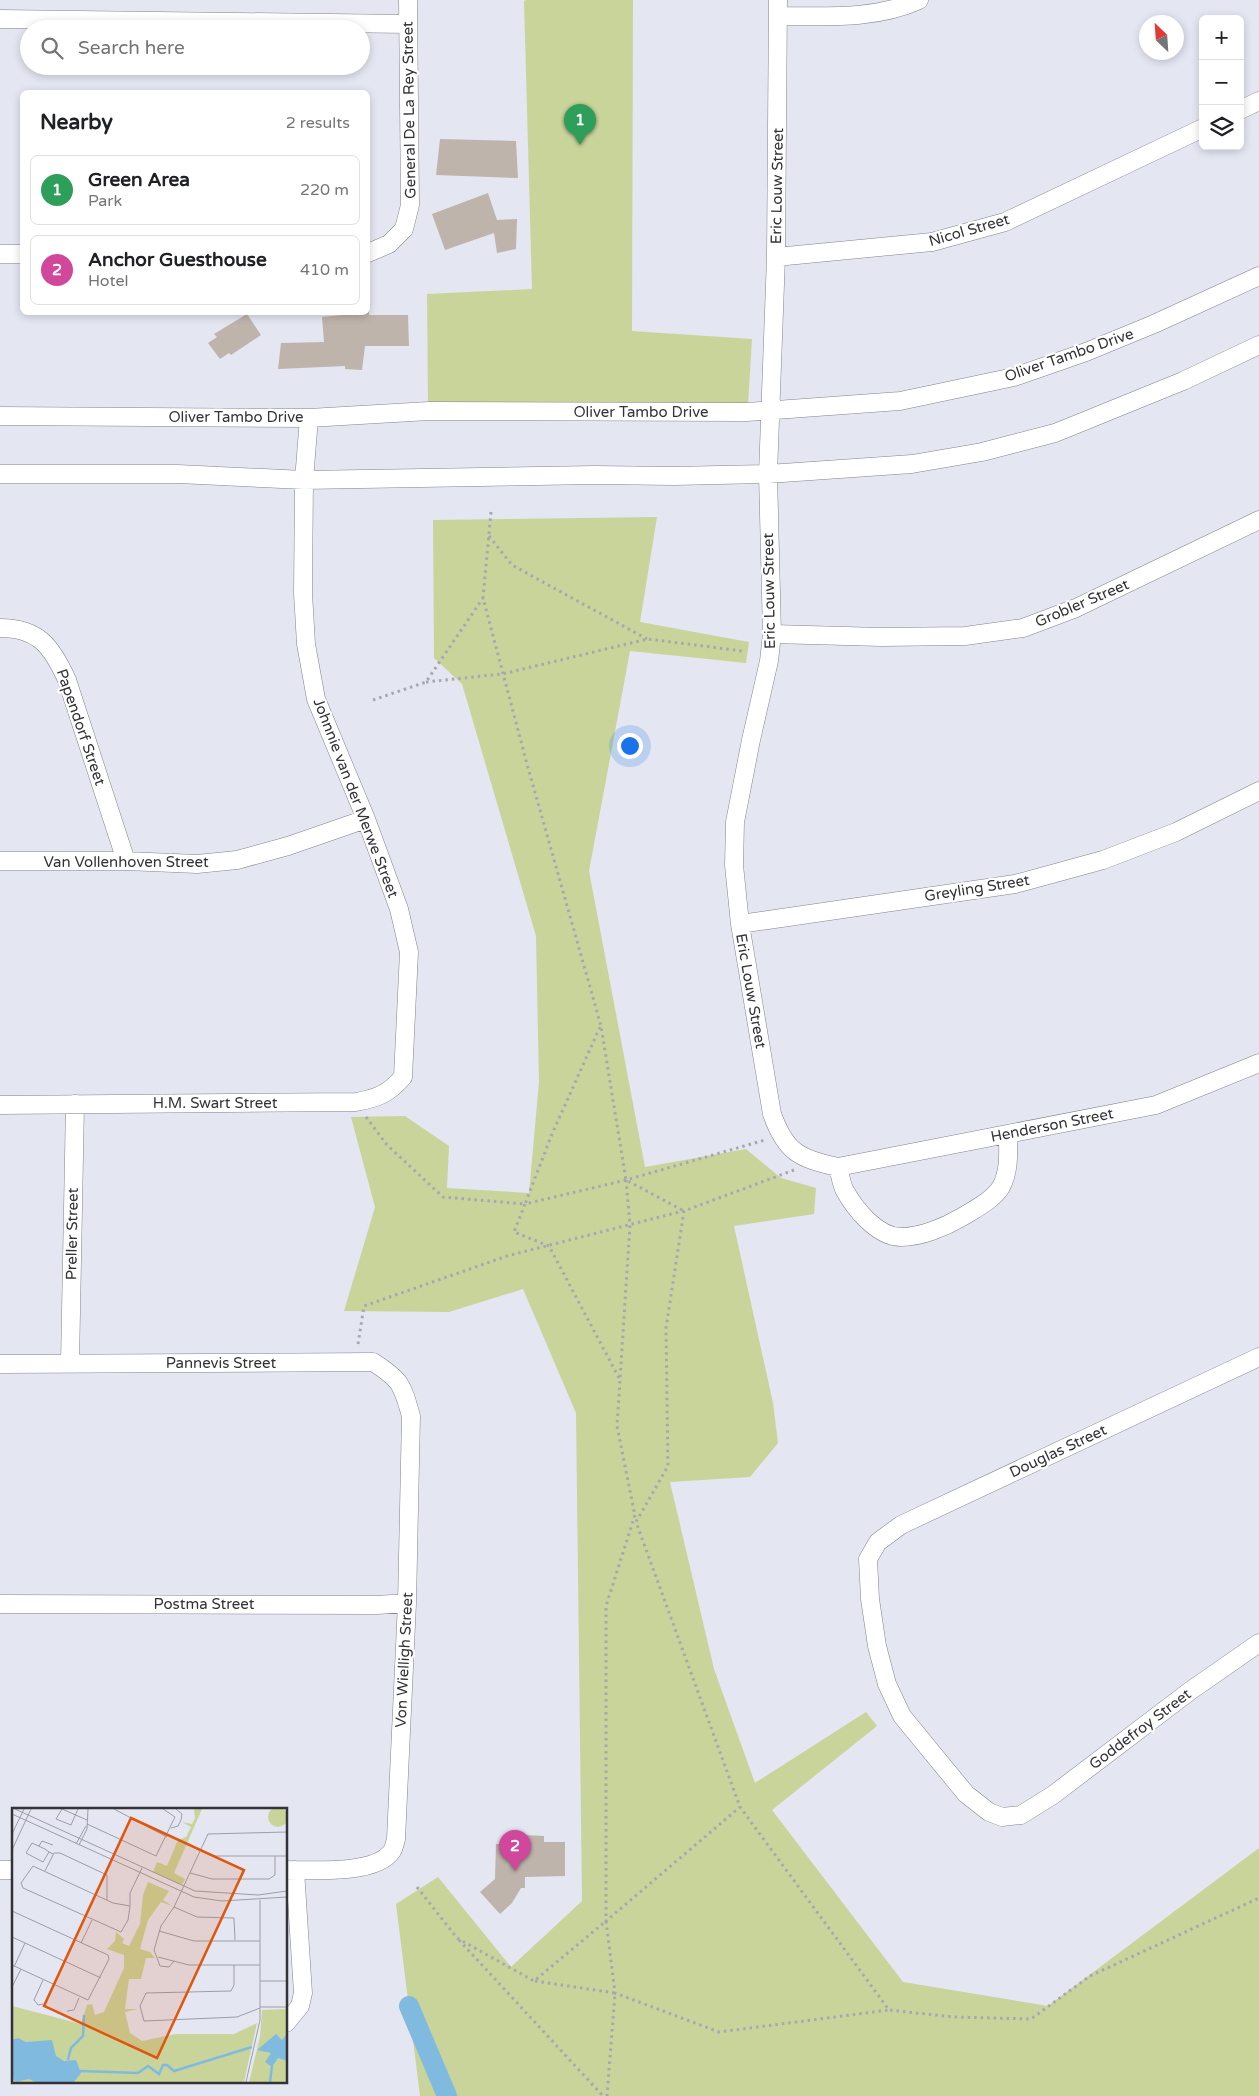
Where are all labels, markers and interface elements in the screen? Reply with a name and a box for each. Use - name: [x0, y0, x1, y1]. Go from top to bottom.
- north arrow: [1139, 15, 1184, 60]
- map controls: [1199, 15, 1244, 150]
- button: +: [1199, 15, 1244, 60]
- search box: [20, 20, 370, 75]
- street label: General De La Rey Street: [398, 21, 420, 199]
- icon: search: [38, 34, 66, 62]
- text: Search here: [78, 37, 185, 59]
- button: −: [1199, 60, 1244, 105]
- pin: 1: [564, 104, 596, 145]
- button: layers: [1199, 105, 1244, 150]
- text: Nearby: [40, 110, 113, 135]
- text: 2 results: [286, 113, 350, 133]
- street label: Eric Louw Street: [767, 127, 787, 244]
- text: Green Area: [88, 169, 190, 191]
- text: 1: [52, 180, 62, 200]
- text: 220 m: [300, 180, 349, 200]
- text: Park: [88, 191, 122, 211]
- street label: Nicol Street: [927, 210, 1012, 250]
- text: Anchor Guesthouse: [88, 249, 267, 271]
- text: 2: [52, 260, 62, 280]
- text: 410 m: [300, 260, 349, 280]
- text: Hotel: [88, 271, 129, 291]
- street label: Oliver Tambo Drive: [1002, 325, 1136, 385]
- street label: Oliver Tambo Drive: [573, 403, 709, 421]
- street label: Oliver Tambo Drive: [168, 408, 304, 426]
- street label: Eric Louw Street: [759, 532, 779, 649]
- street label: Grobler Street: [1032, 575, 1132, 631]
- street label: Papendorf Street: [53, 666, 109, 788]
- street label: Johnnie van der Merwe Street: [310, 696, 403, 900]
- your location: [617, 733, 643, 759]
- street label: Van Vollenhoven Street: [43, 853, 209, 871]
- street label: Greyling Street: [923, 871, 1031, 905]
- street label: Eric Louw Street: [732, 932, 770, 1050]
- street label: H.M. Swart Street: [153, 1094, 278, 1112]
- street label: Henderson Street: [989, 1104, 1115, 1146]
- street label: Preller Street: [62, 1187, 82, 1280]
- street label: Pannevis Street: [166, 1354, 276, 1372]
- street label: Douglas Street: [1007, 1421, 1110, 1481]
- street label: Von Wielligh Street: [391, 1592, 417, 1728]
- street label: Postma Street: [154, 1595, 255, 1613]
- street label: Goddefroy Street: [1085, 1685, 1195, 1773]
- inset map: [12, 1808, 288, 2084]
- pin: 2: [499, 1830, 531, 1871]

